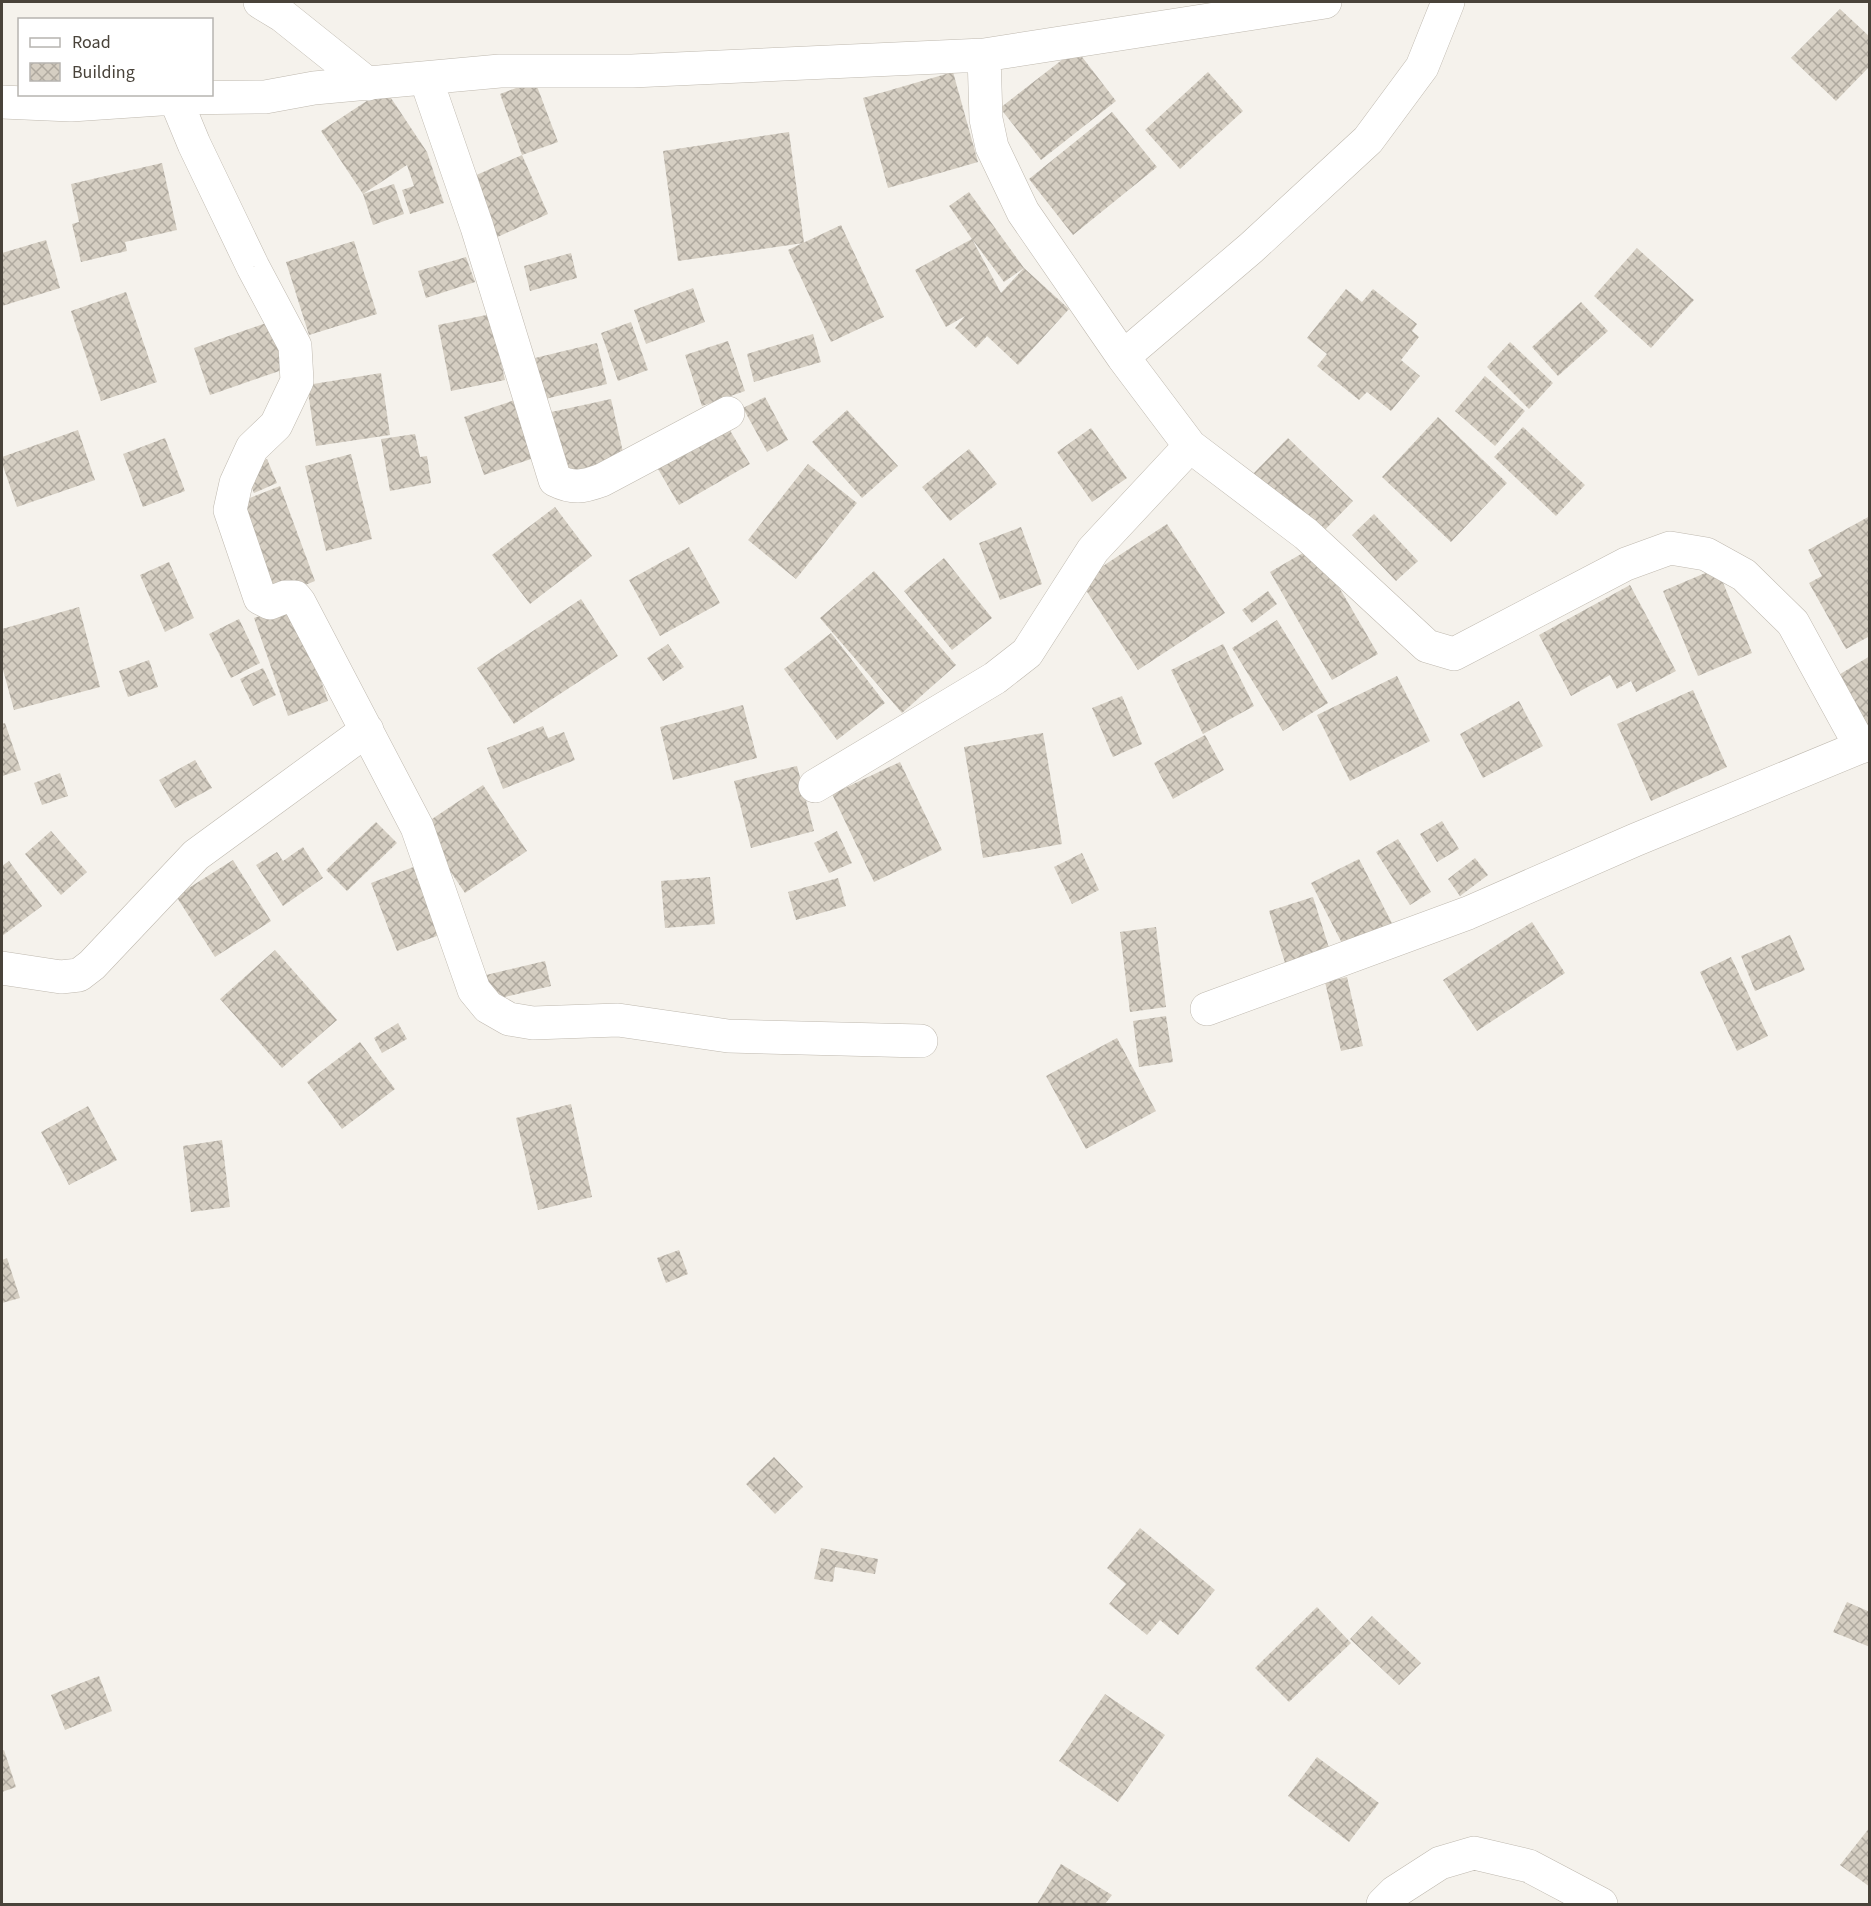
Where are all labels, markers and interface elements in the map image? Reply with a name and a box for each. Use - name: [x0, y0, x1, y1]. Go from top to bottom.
- legend: [18, 18, 213, 96]
- text: Road: [72, 30, 111, 55]
- text: Building: [72, 60, 135, 85]

